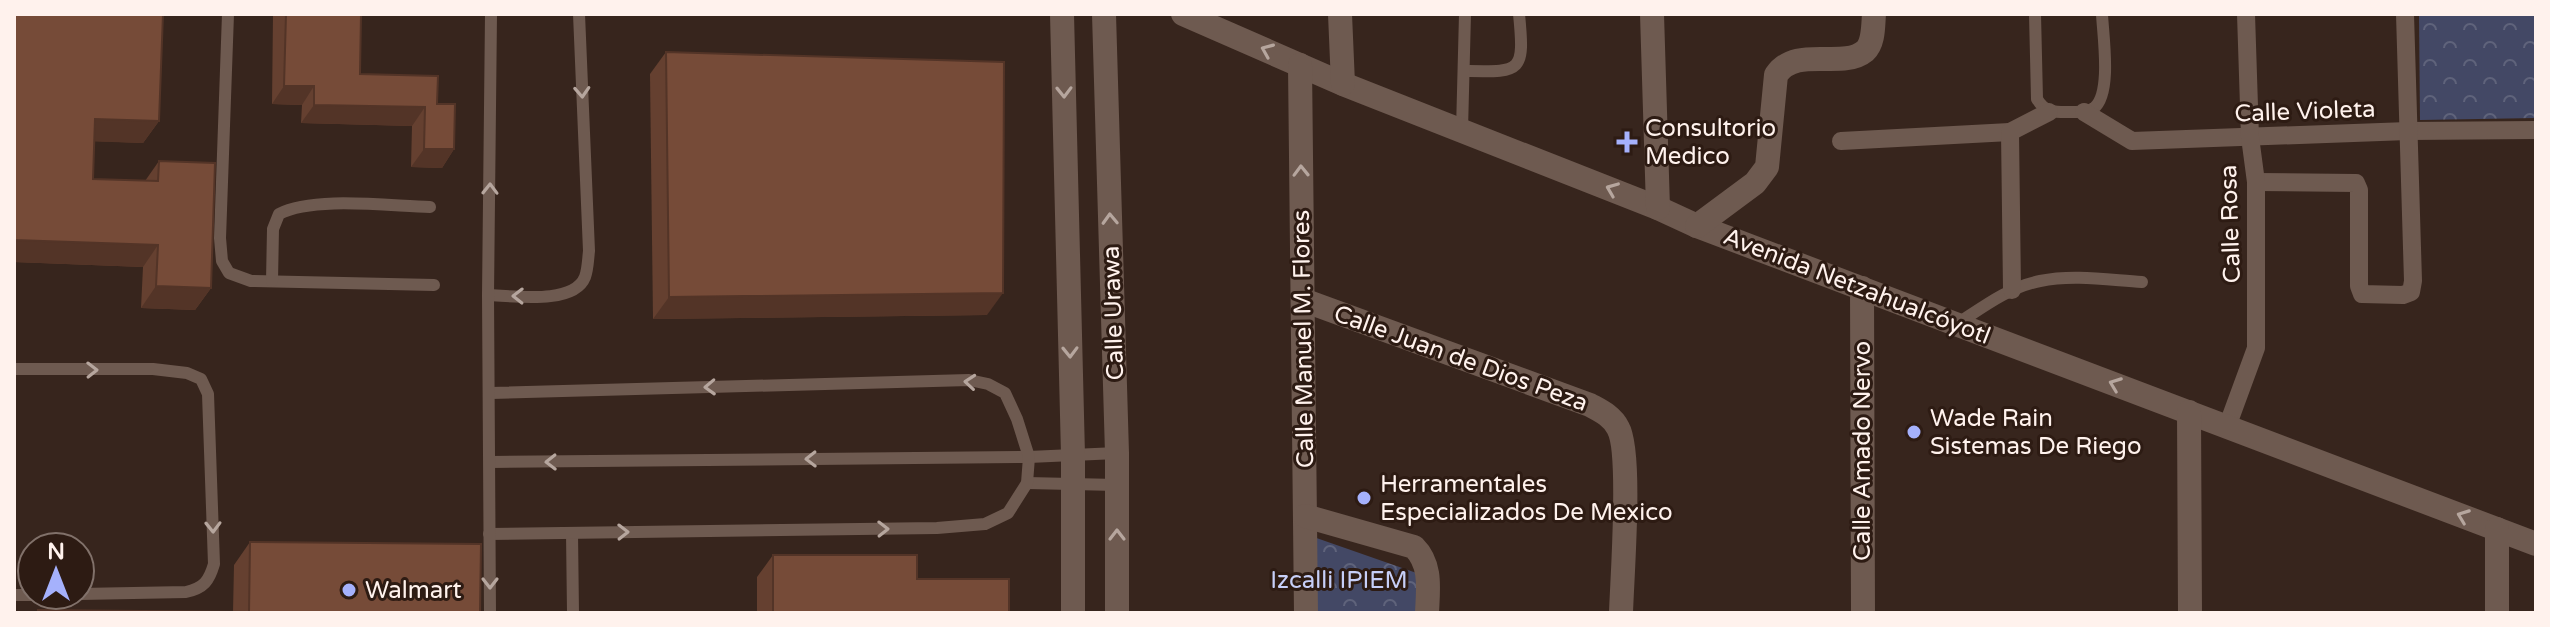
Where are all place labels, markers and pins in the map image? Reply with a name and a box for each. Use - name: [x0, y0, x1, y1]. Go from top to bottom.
- place label: Consultorio Medico: [1645, 114, 1776, 171]
- marker: Consultorio Medico: [1616, 131, 1638, 153]
- place label: Wade Rain Sistemas De Riego: [1930, 404, 2142, 461]
- marker: Wade Rain Sistemas De Riego: [1905, 423, 1923, 441]
- place label: Herramentales Especializados De Mexico: [1380, 470, 1673, 527]
- marker: Herramentales Especializados De Mexico: [1355, 489, 1373, 507]
- place label: Walmart: [365, 576, 462, 605]
- marker: Walmart: [340, 581, 358, 599]

